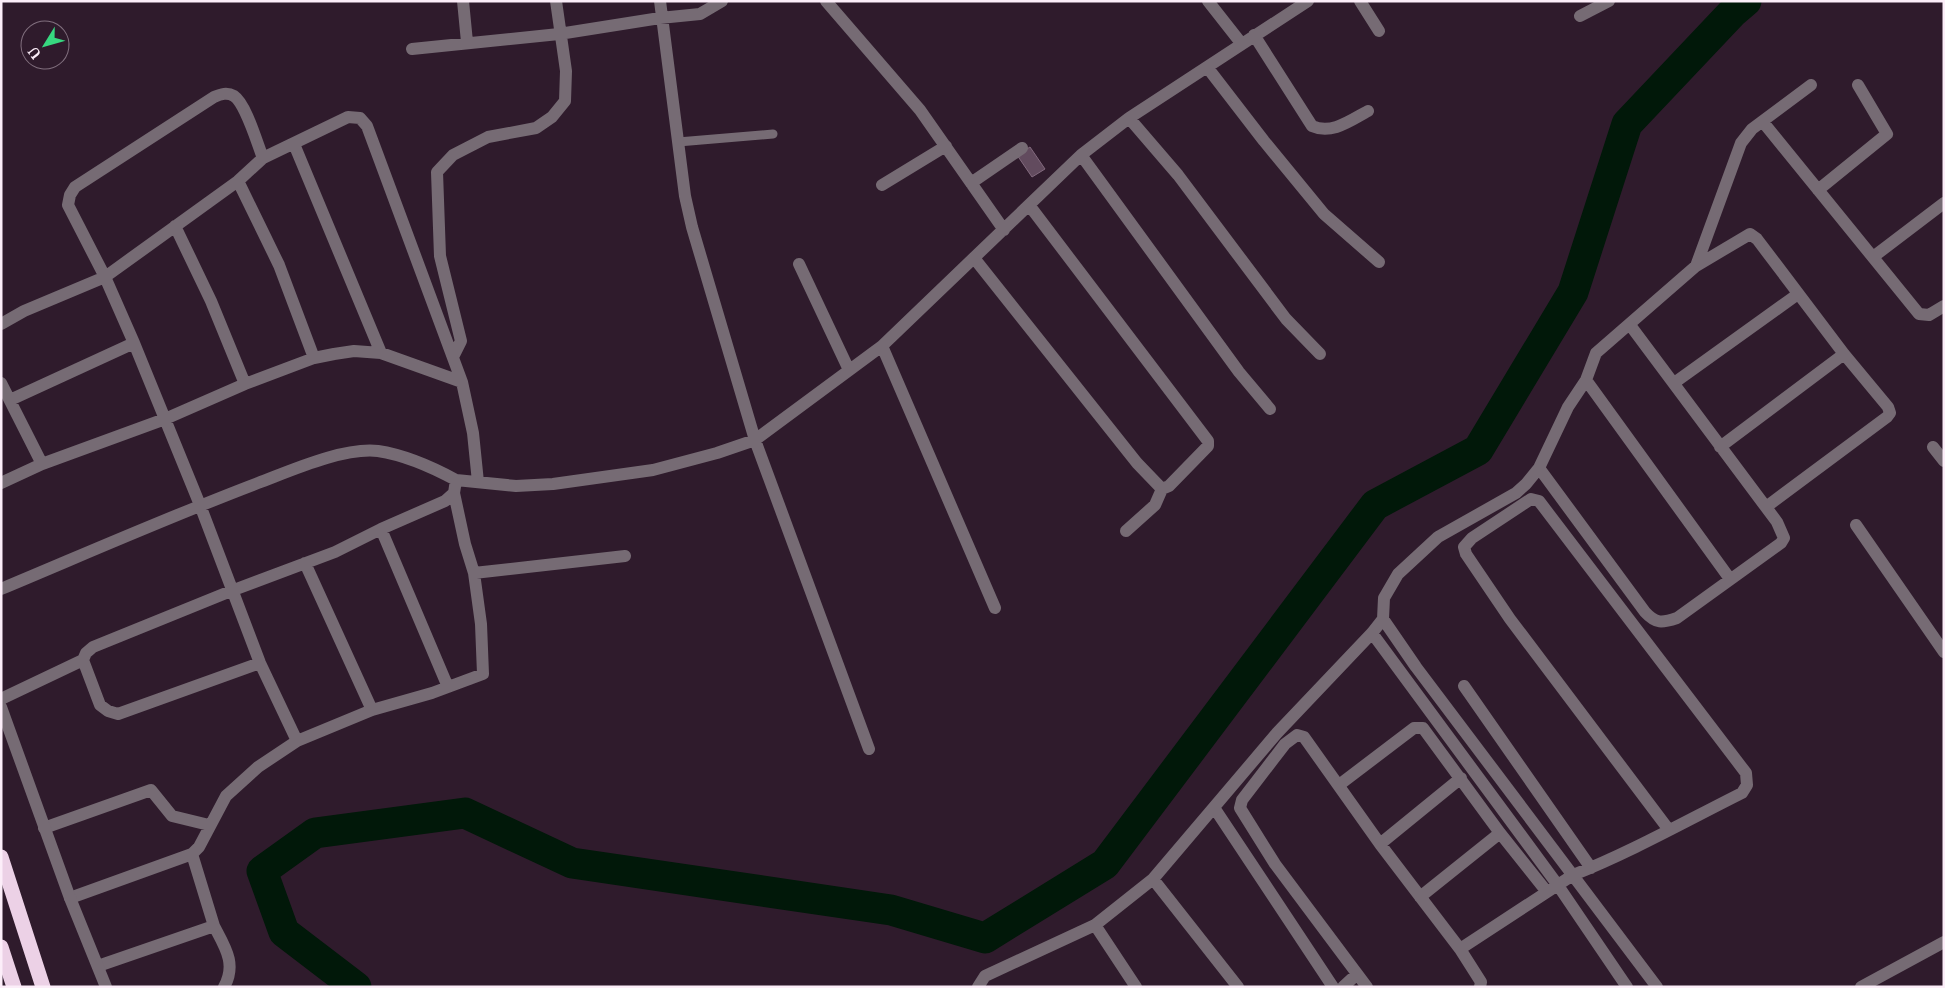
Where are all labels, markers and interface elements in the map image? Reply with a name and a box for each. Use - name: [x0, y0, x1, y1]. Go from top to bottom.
- north arrow: [20, 20, 70, 70]
- text: U: [24, 43, 45, 62]

